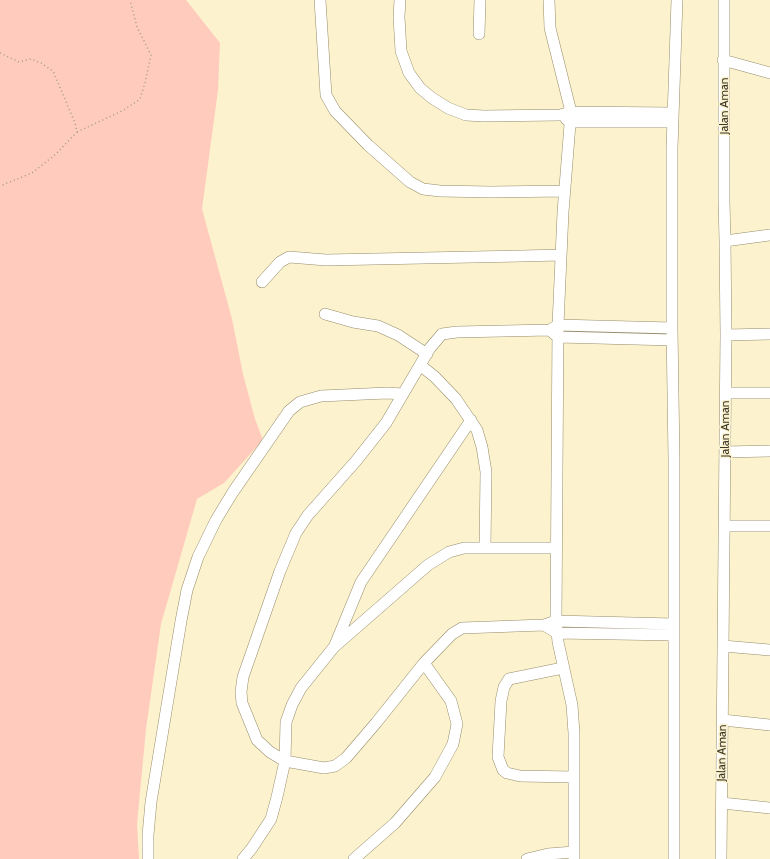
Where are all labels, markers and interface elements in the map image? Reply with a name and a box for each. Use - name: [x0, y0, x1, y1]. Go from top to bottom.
- street label: Jalan Aman: [717, 77, 731, 135]
- street label: Jalan Aman: [718, 400, 732, 458]
- street label: Jalan Aman: [714, 724, 730, 782]

